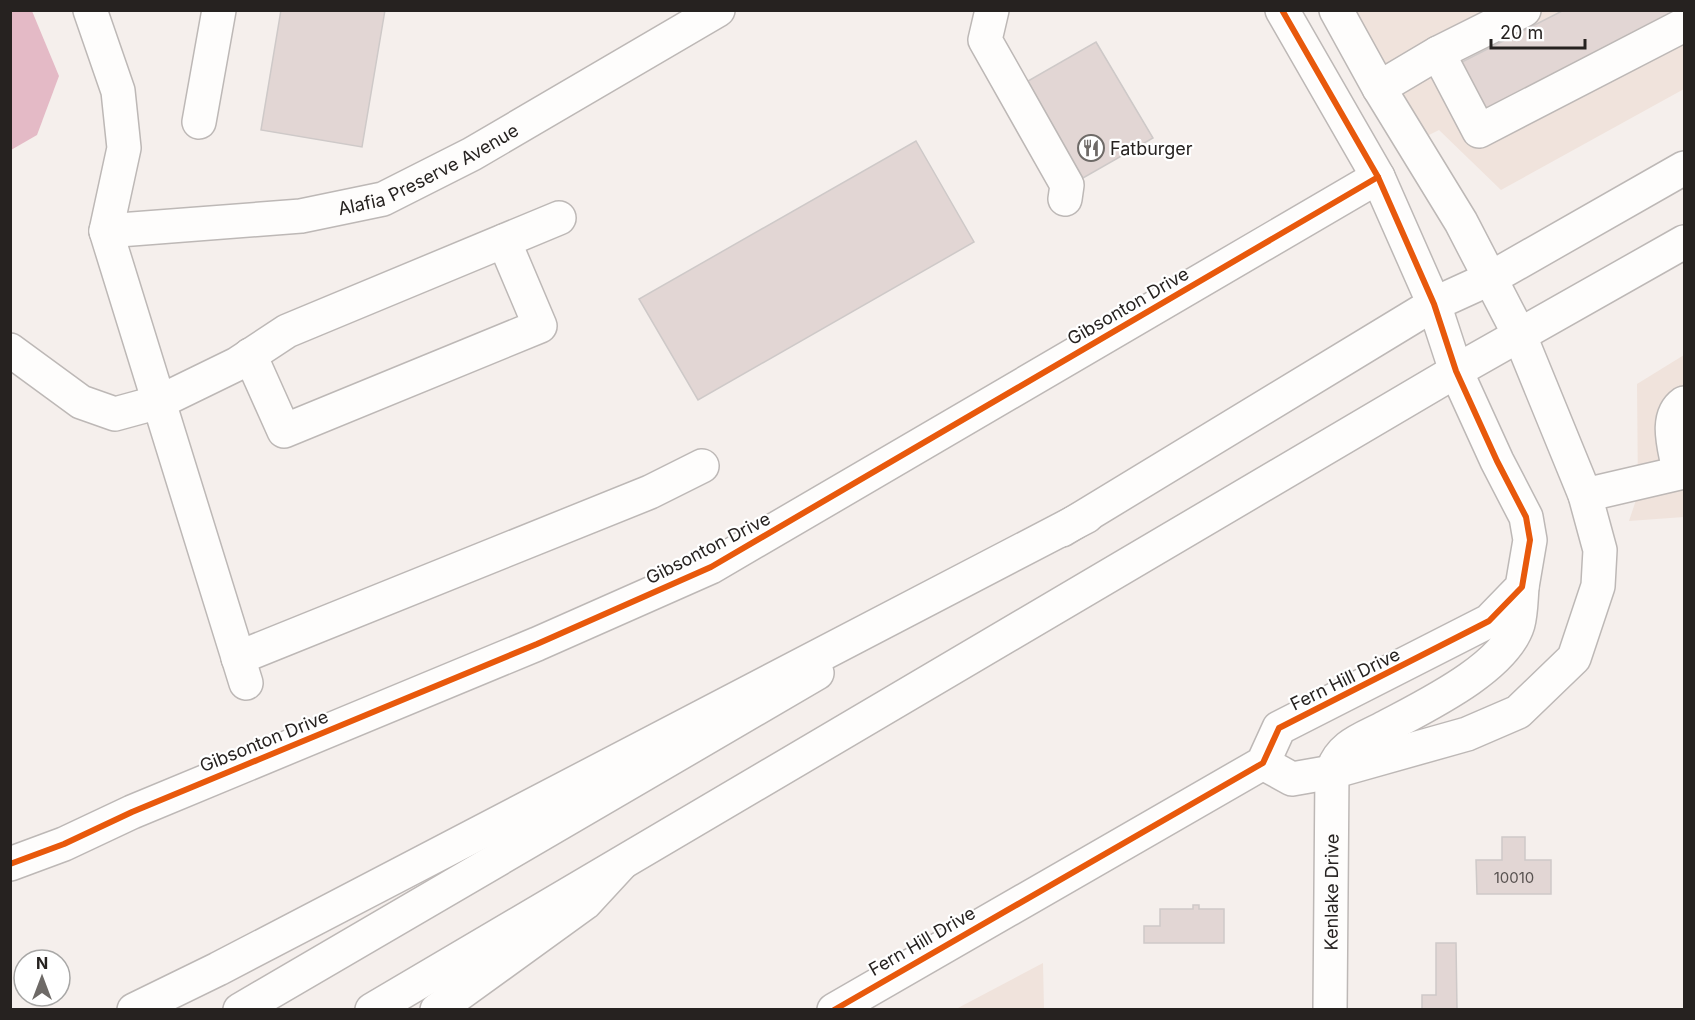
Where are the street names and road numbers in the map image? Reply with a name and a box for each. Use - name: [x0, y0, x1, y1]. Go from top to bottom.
- street label: Alafia Preserve Avenue: [336, 119, 522, 219]
- street label: Gibsonton Drive: [1064, 263, 1192, 349]
- street label: Gibsonton Drive: [642, 508, 774, 588]
- street label: Fern Hill Drive: [1287, 643, 1403, 715]
- street label: Gibsonton Drive: [197, 706, 331, 776]
- street label: Kenlake Drive: [1320, 834, 1342, 950]
- street label: Fern Hill Drive: [865, 902, 979, 980]

